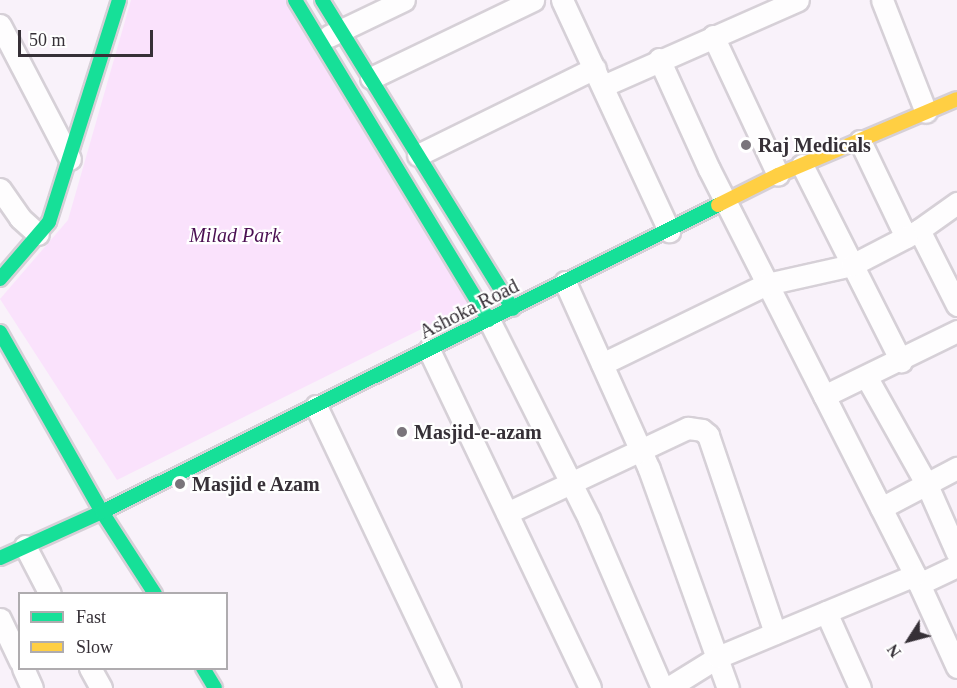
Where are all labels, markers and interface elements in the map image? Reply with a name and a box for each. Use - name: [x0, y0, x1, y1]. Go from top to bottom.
- scale bar: [21, 18, 156, 56]
- text: 50 m: [29, 30, 66, 50]
- place label: Raj Medicals: [758, 133, 871, 157]
- marker: Raj Medicals: [739, 138, 753, 152]
- park label: Milad Park: [189, 223, 281, 247]
- street label: Ashoka Road: [415, 274, 523, 344]
- place label: Masjid-e-azam: [414, 420, 542, 444]
- marker: Masjid-e-azam: [395, 425, 409, 439]
- place label: Masjid e Azam: [192, 472, 321, 496]
- marker: Masjid e Azam: [173, 477, 187, 491]
- legend: [18, 592, 228, 670]
- text: Fast: [76, 607, 106, 627]
- north arrow: [879, 610, 939, 670]
- text: Slow: [76, 637, 113, 657]
- text: N: [884, 641, 904, 661]

